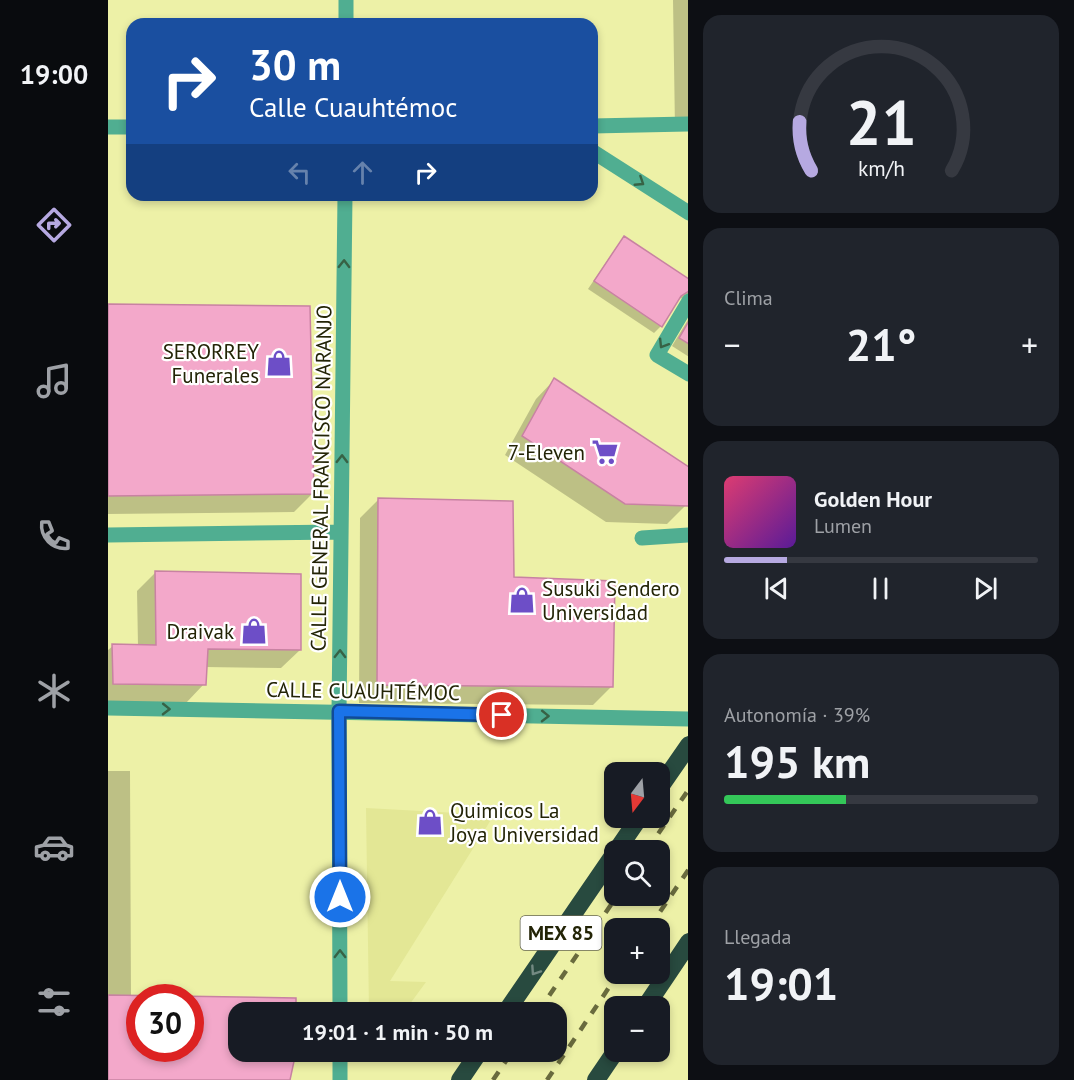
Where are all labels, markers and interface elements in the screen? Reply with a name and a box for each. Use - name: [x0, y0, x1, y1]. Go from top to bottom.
- text: 30 m: [249, 37, 341, 92]
- icon: right: [150, 42, 228, 120]
- text: 19:00: [20, 57, 88, 91]
- text: 21: [846, 81, 916, 162]
- text: Calle Cuauhtémoc: [249, 90, 457, 124]
- text: km/h: [857, 154, 904, 182]
- icon: left: [283, 156, 316, 189]
- icon: ahead: [346, 156, 379, 189]
- icon: right: [409, 156, 442, 189]
- one-way arrow: [634, 175, 645, 186]
- icon: directions: [33, 204, 75, 246]
- one-way arrow: [338, 260, 350, 269]
- text: Clima: [724, 285, 773, 311]
- street label: CALLE GENERAL FRANCISCO NARANJO: [304, 304, 338, 652]
- text: 21°: [846, 315, 916, 373]
- text: −: [724, 323, 741, 366]
- text: +: [1021, 323, 1038, 366]
- place label: SERORREY Funerales: [163, 338, 259, 389]
- one-way arrow: [658, 338, 670, 348]
- shop icon: SERORREY Funerales: [264, 348, 294, 378]
- icon: music: [33, 360, 75, 402]
- supermarket icon: 7-Eleven: [590, 437, 620, 467]
- place label: 7-Eleven: [508, 439, 585, 466]
- one-way arrow: [336, 455, 348, 464]
- text: Golden Hour: [814, 485, 932, 513]
- text: Lumen: [814, 513, 872, 539]
- icon: phone: [33, 515, 75, 557]
- icon: previous: [760, 572, 793, 605]
- icon: pause: [864, 572, 897, 605]
- icon: next: [969, 572, 1002, 605]
- place label: Susuki Sendero Universidad: [542, 575, 680, 626]
- shop icon: Susuki Sendero Universidad: [507, 585, 537, 615]
- shop icon: Draivak: [239, 616, 269, 646]
- place label: Draivak: [166, 618, 234, 645]
- one-way arrow: [334, 650, 346, 659]
- icon: climate: [33, 670, 75, 712]
- street label: CALLE CUAUHTÉMOC: [266, 676, 460, 706]
- pin: [476, 689, 527, 740]
- icon: arrive: [485, 698, 518, 731]
- text: Autonomía · 39%: [724, 702, 870, 728]
- one-way arrow: [162, 703, 171, 715]
- one-way arrow: [540, 709, 549, 722]
- text: 195 km: [724, 732, 870, 790]
- north arrow: [604, 762, 670, 828]
- map controls: [604, 762, 670, 1062]
- place label: Quimicos La Joya Universidad: [449, 797, 599, 848]
- shop icon: Quimicos La Joya Universidad: [415, 807, 445, 837]
- icon: car: [33, 826, 75, 868]
- button: search: [604, 840, 670, 906]
- position arrow: [308, 865, 372, 929]
- road number: MEX 85: [520, 916, 602, 950]
- button: +: [604, 918, 670, 984]
- text: Llegada: [724, 924, 791, 950]
- one-way arrow: [334, 950, 346, 959]
- text: 19:01: [724, 954, 838, 1012]
- one-way arrow: [531, 964, 542, 975]
- icon: filters: [33, 981, 75, 1023]
- speed limit sign: 30: [126, 984, 204, 1062]
- button: −: [604, 996, 670, 1062]
- text: 19:01 · 1 min · 50 m: [302, 1018, 493, 1046]

